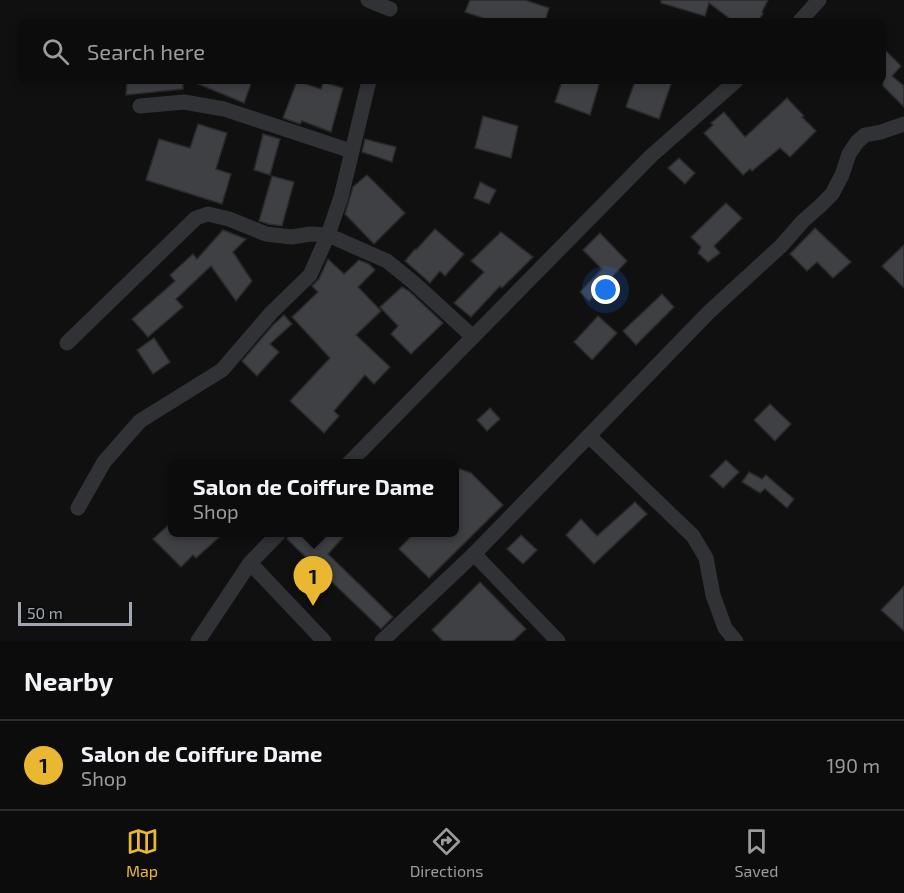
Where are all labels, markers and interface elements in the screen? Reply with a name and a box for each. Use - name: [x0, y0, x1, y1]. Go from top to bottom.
- search box: [18, 18, 886, 84]
- icon: search: [39, 35, 72, 68]
- text: Search here: [87, 38, 205, 64]
- your location: [591, 275, 620, 304]
- popup: [168, 459, 459, 537]
- text: Salon de Coiffure Dame: [193, 473, 434, 499]
- text: Shop: [193, 499, 239, 523]
- pin: 1: [294, 556, 332, 606]
- scale bar: [18, 599, 132, 626]
- text: 50 m: [27, 603, 63, 622]
- text: Nearby: [24, 665, 113, 696]
- text: Salon de Coiffure Dame: [81, 740, 322, 766]
- text: 1: [39, 753, 48, 777]
- text: 190 m: [827, 753, 880, 777]
- text: Shop: [81, 766, 127, 790]
- tab: Map: [126, 825, 159, 880]
- tab: Directions: [410, 825, 483, 880]
- tab: Saved: [735, 825, 778, 880]

